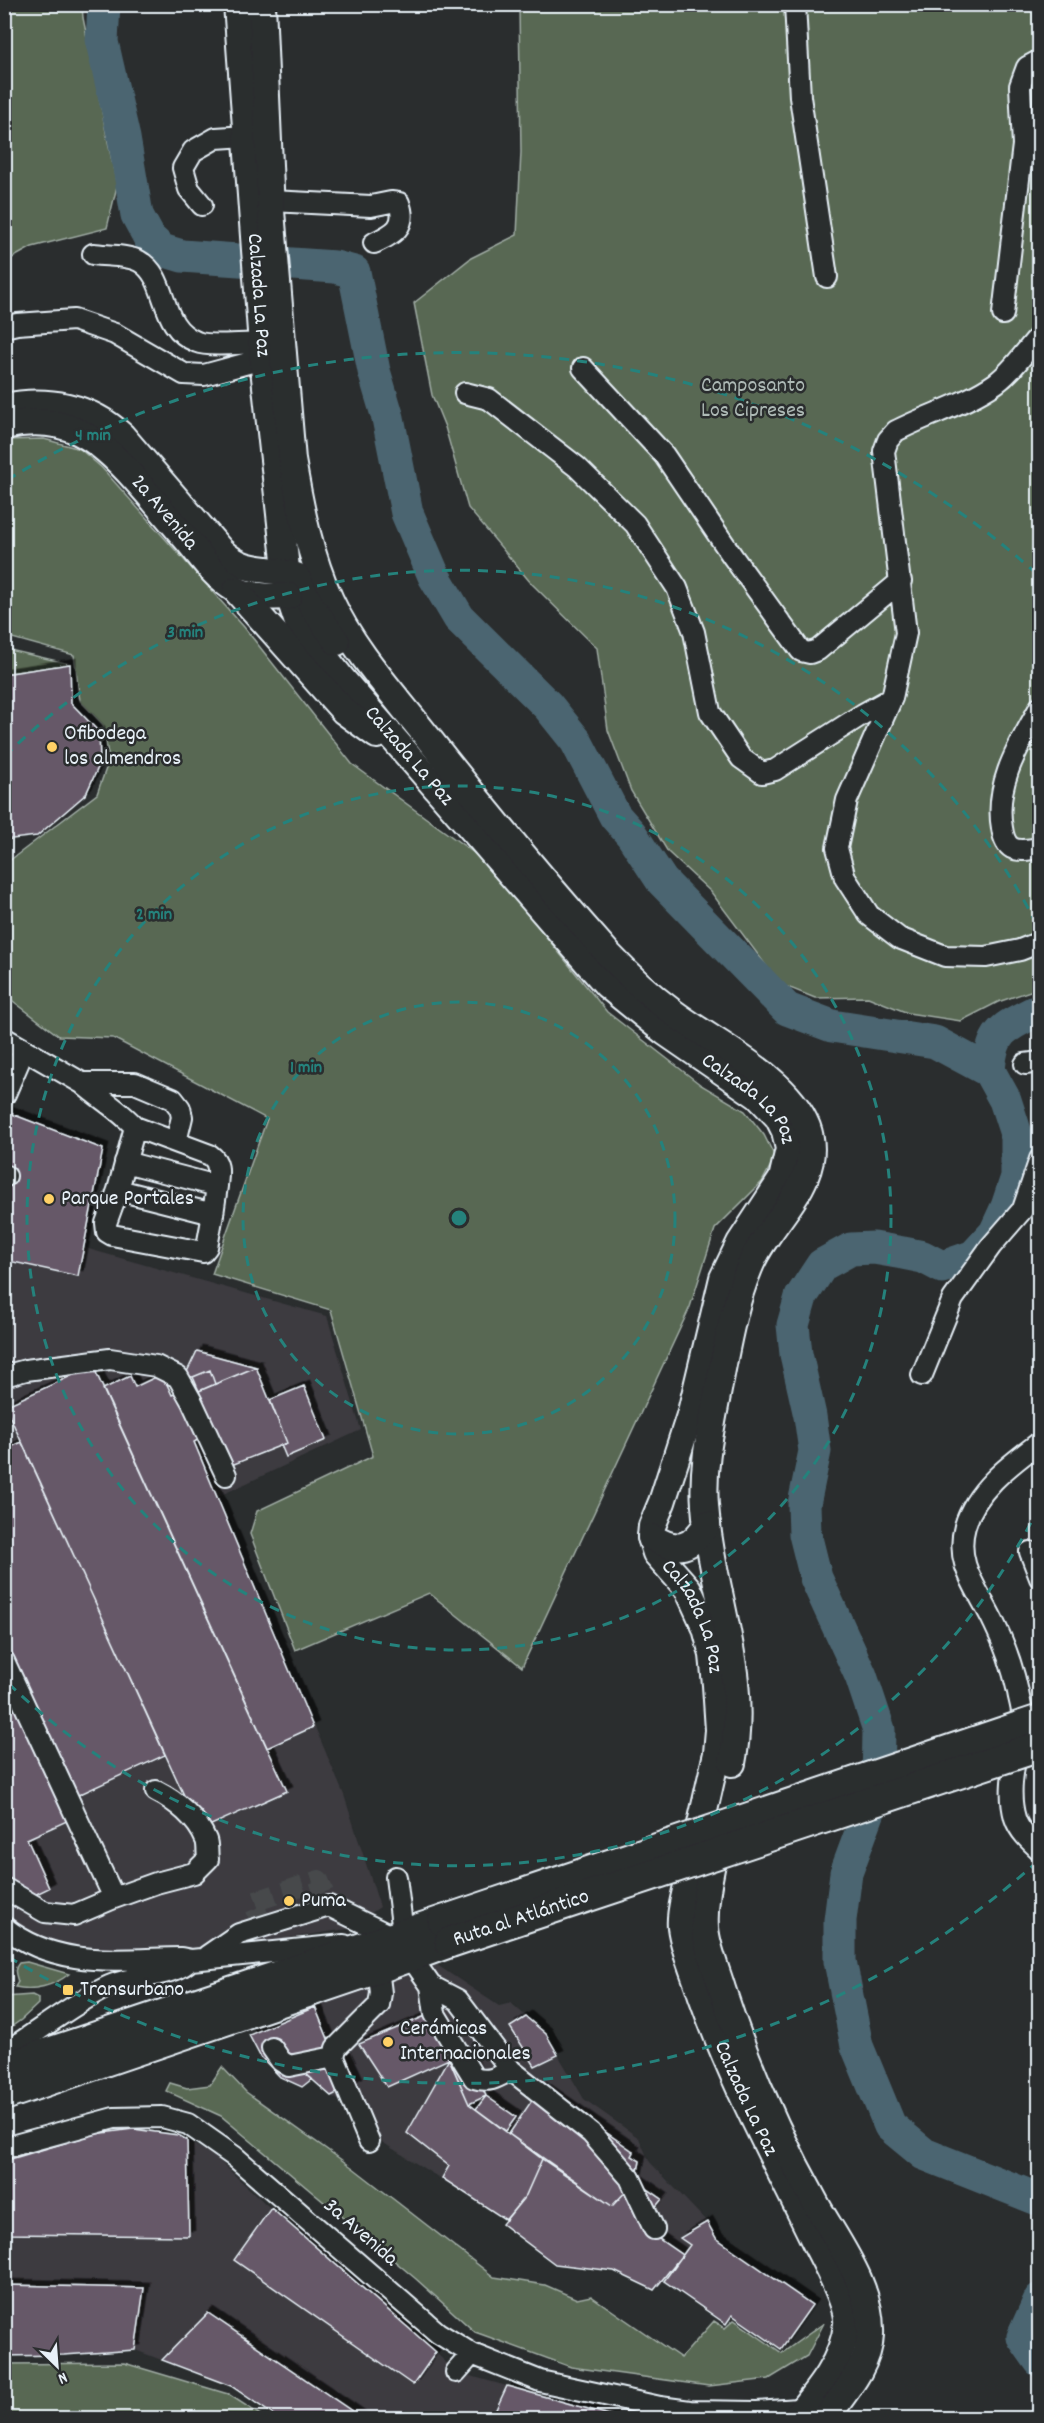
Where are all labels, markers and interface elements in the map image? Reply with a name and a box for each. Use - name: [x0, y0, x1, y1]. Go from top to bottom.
- street label: Calzada La Paz: [238, 232, 278, 359]
- park label: Camposanto Los Cipreses: [701, 371, 805, 427]
- text: 4 min: [75, 424, 111, 449]
- street label: 2a Avenida: [123, 468, 206, 558]
- text: 3 min: [167, 621, 203, 646]
- street label: Calzada La Paz: [356, 699, 461, 814]
- place label: Ofibodega los almendros: [64, 719, 181, 775]
- marker: Ofibodega los almendros: [45, 740, 59, 754]
- text: 2 min: [136, 903, 172, 928]
- street label: Calzada La Paz: [695, 1046, 803, 1148]
- text: 1 min: [290, 1056, 322, 1081]
- place label: Parque Portales: [61, 1184, 194, 1215]
- marker: Parque Portales: [42, 1192, 56, 1206]
- centre of rings: [449, 1208, 469, 1228]
- street label: Calzada La Paz: [653, 1553, 730, 1675]
- street label: Ruta al Atlántico: [449, 1881, 593, 1955]
- place label: Puma: [301, 1886, 347, 1917]
- marker: Puma: [282, 1894, 296, 1908]
- place label: Transurbano: [80, 1975, 184, 2006]
- marker: Transurbano: [61, 1983, 75, 1997]
- place label: Cerámicas Internacionales: [400, 2014, 531, 2070]
- marker: Cerámicas Internacionales: [381, 2035, 395, 2049]
- street label: Calzada La Paz: [705, 2036, 786, 2162]
- street label: 3a Avenida: [316, 2192, 405, 2275]
- north arrow: [27, 2336, 87, 2396]
- text: N: [54, 2365, 71, 2389]

